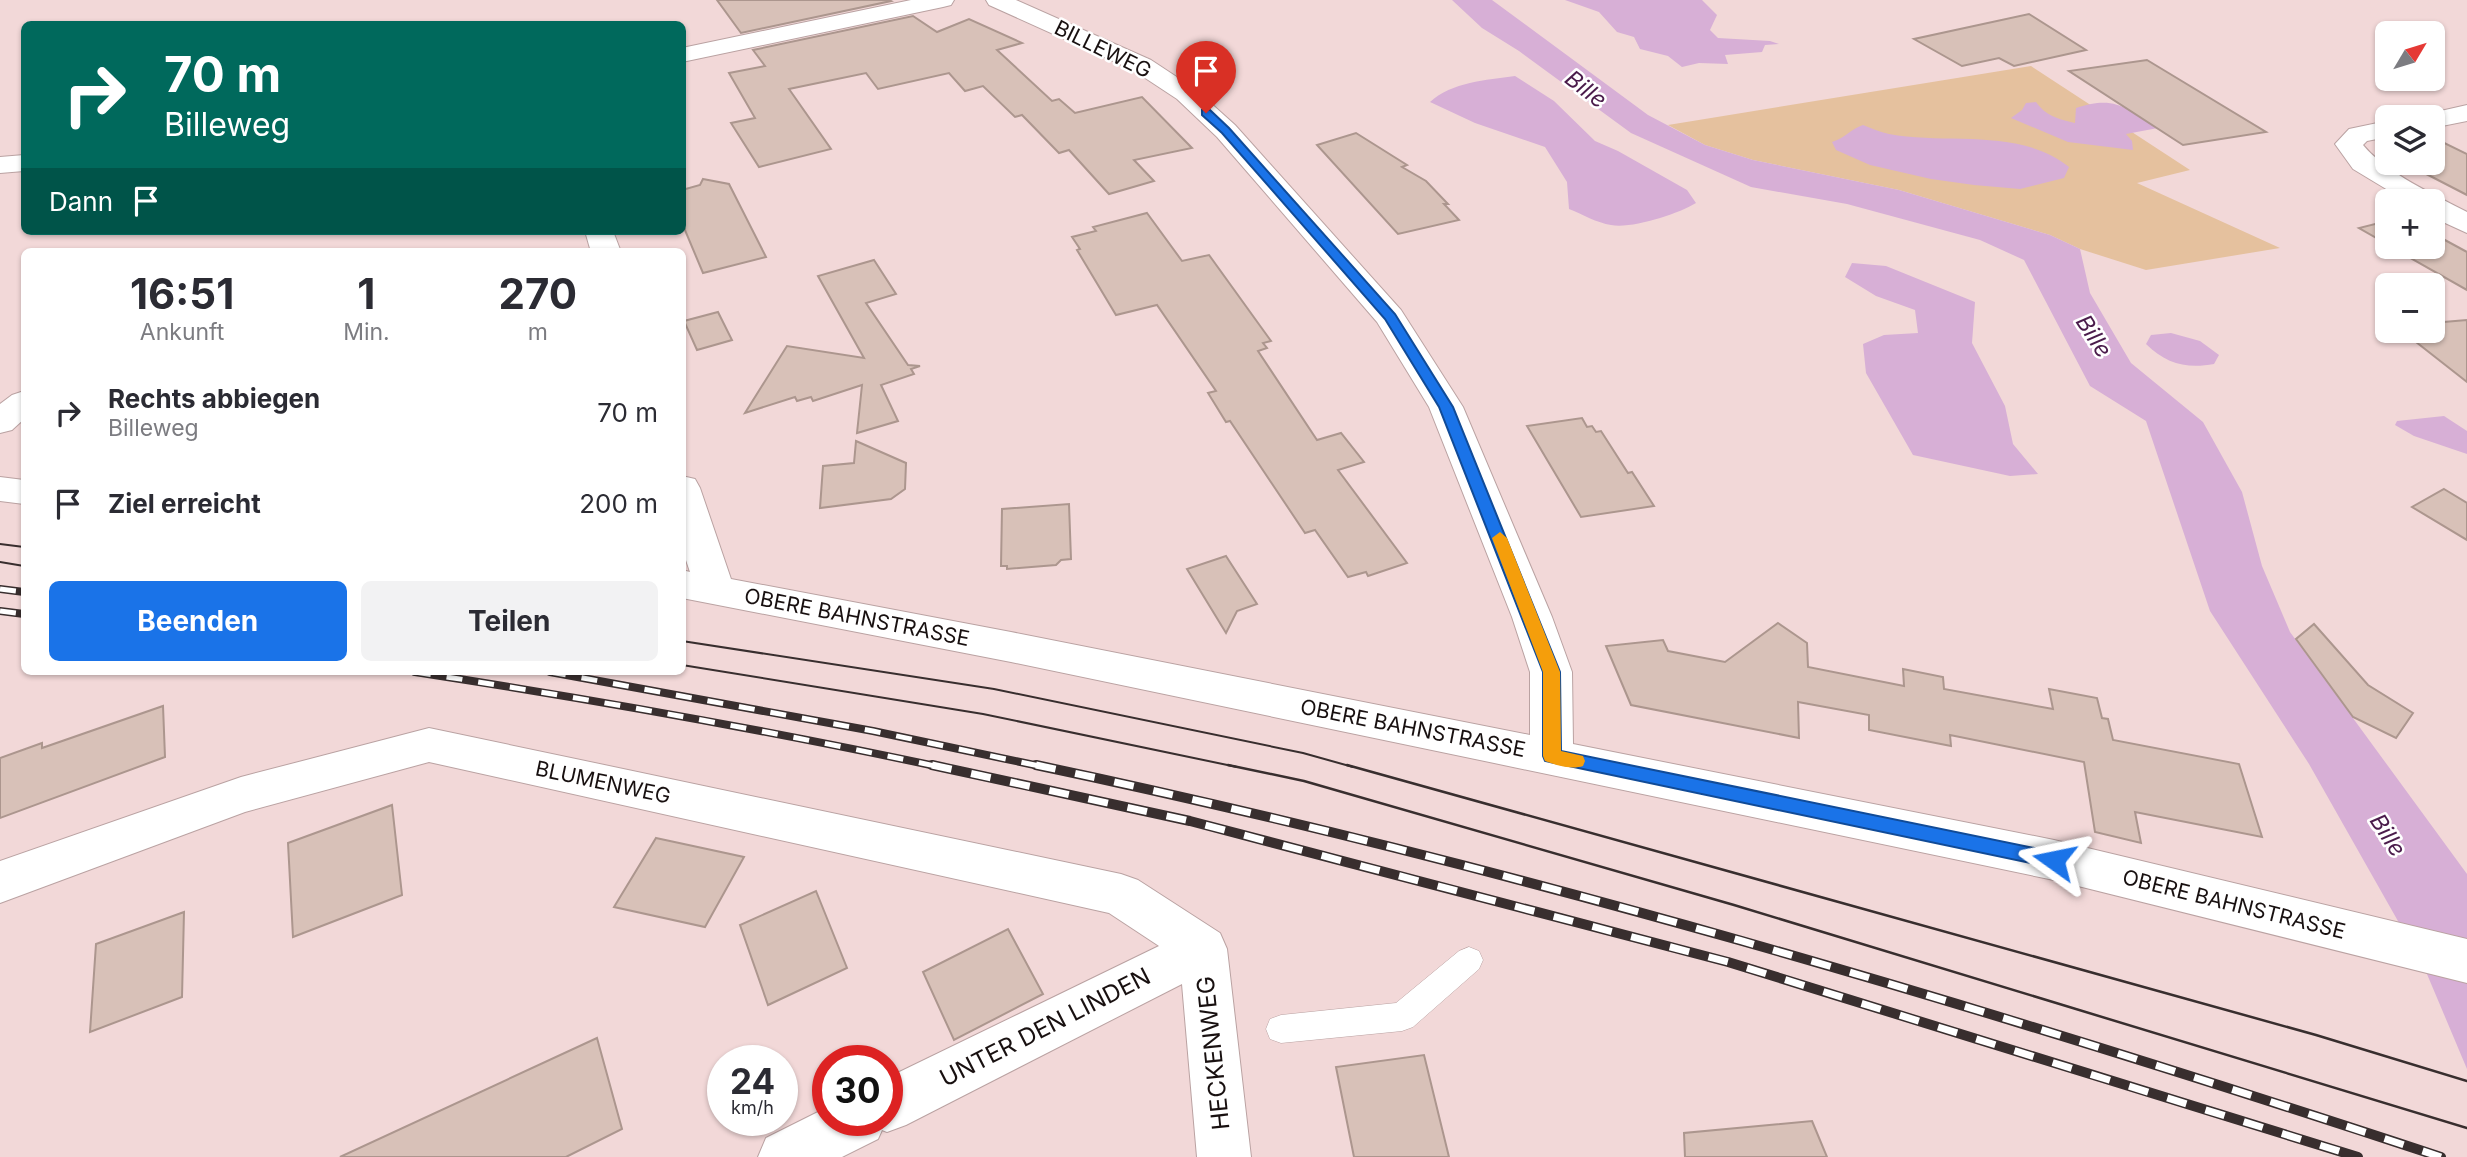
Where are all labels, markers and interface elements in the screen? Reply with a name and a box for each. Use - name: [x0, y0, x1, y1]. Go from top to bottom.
- street label: BILLEWEG: [1050, 15, 1156, 83]
- north arrow: [2375, 21, 2445, 91]
- map controls: [2375, 21, 2445, 343]
- pin: [1176, 41, 1236, 113]
- text: 70 m: [164, 45, 281, 104]
- icon: right: [49, 49, 140, 140]
- icon: arrive: [1187, 52, 1225, 90]
- water label: Bille: [1560, 64, 1612, 114]
- text: Billeweg: [164, 105, 290, 144]
- button: layers: [2375, 105, 2445, 175]
- icon: arrive: [127, 182, 165, 220]
- text: Dann: [49, 186, 113, 217]
- button: +: [2375, 189, 2445, 259]
- text: 16:51: [130, 268, 234, 319]
- text: 1: [357, 268, 375, 319]
- text: 270: [499, 268, 577, 319]
- button: −: [2375, 273, 2445, 343]
- water label: Bille: [2070, 309, 2118, 363]
- text: Ankunft: [140, 318, 224, 346]
- text: Min.: [343, 318, 390, 346]
- text: m: [528, 318, 548, 346]
- text: Rechts abbiegen: [108, 383, 320, 414]
- icon: right: [49, 394, 87, 432]
- text: 70 m: [597, 397, 658, 428]
- text: Billeweg: [108, 414, 199, 442]
- icon: arrive: [49, 485, 87, 523]
- text: Ziel erreicht: [108, 488, 261, 519]
- text: 200 m: [579, 488, 658, 519]
- button: Beenden: [49, 581, 347, 661]
- button: Teilen: [361, 581, 658, 661]
- street label: OBERE BAHNSTRASSE: [742, 583, 972, 651]
- street label: OBERE BAHNSTRASSE: [1298, 694, 1528, 762]
- street label: BLUMENWEG: [533, 755, 673, 809]
- water label: Bille: [2364, 808, 2412, 862]
- position arrow: [2017, 823, 2091, 897]
- street label: OBERE BAHNSTRASSE: [2120, 864, 2348, 944]
- street label: UNTER DEN LINDEN: [935, 961, 1155, 1093]
- street label: HECKENWEG: [1191, 975, 1235, 1131]
- speed limit sign: 30: [812, 1045, 903, 1136]
- text: 24: [730, 1060, 775, 1102]
- text: km/h: [731, 1097, 774, 1118]

